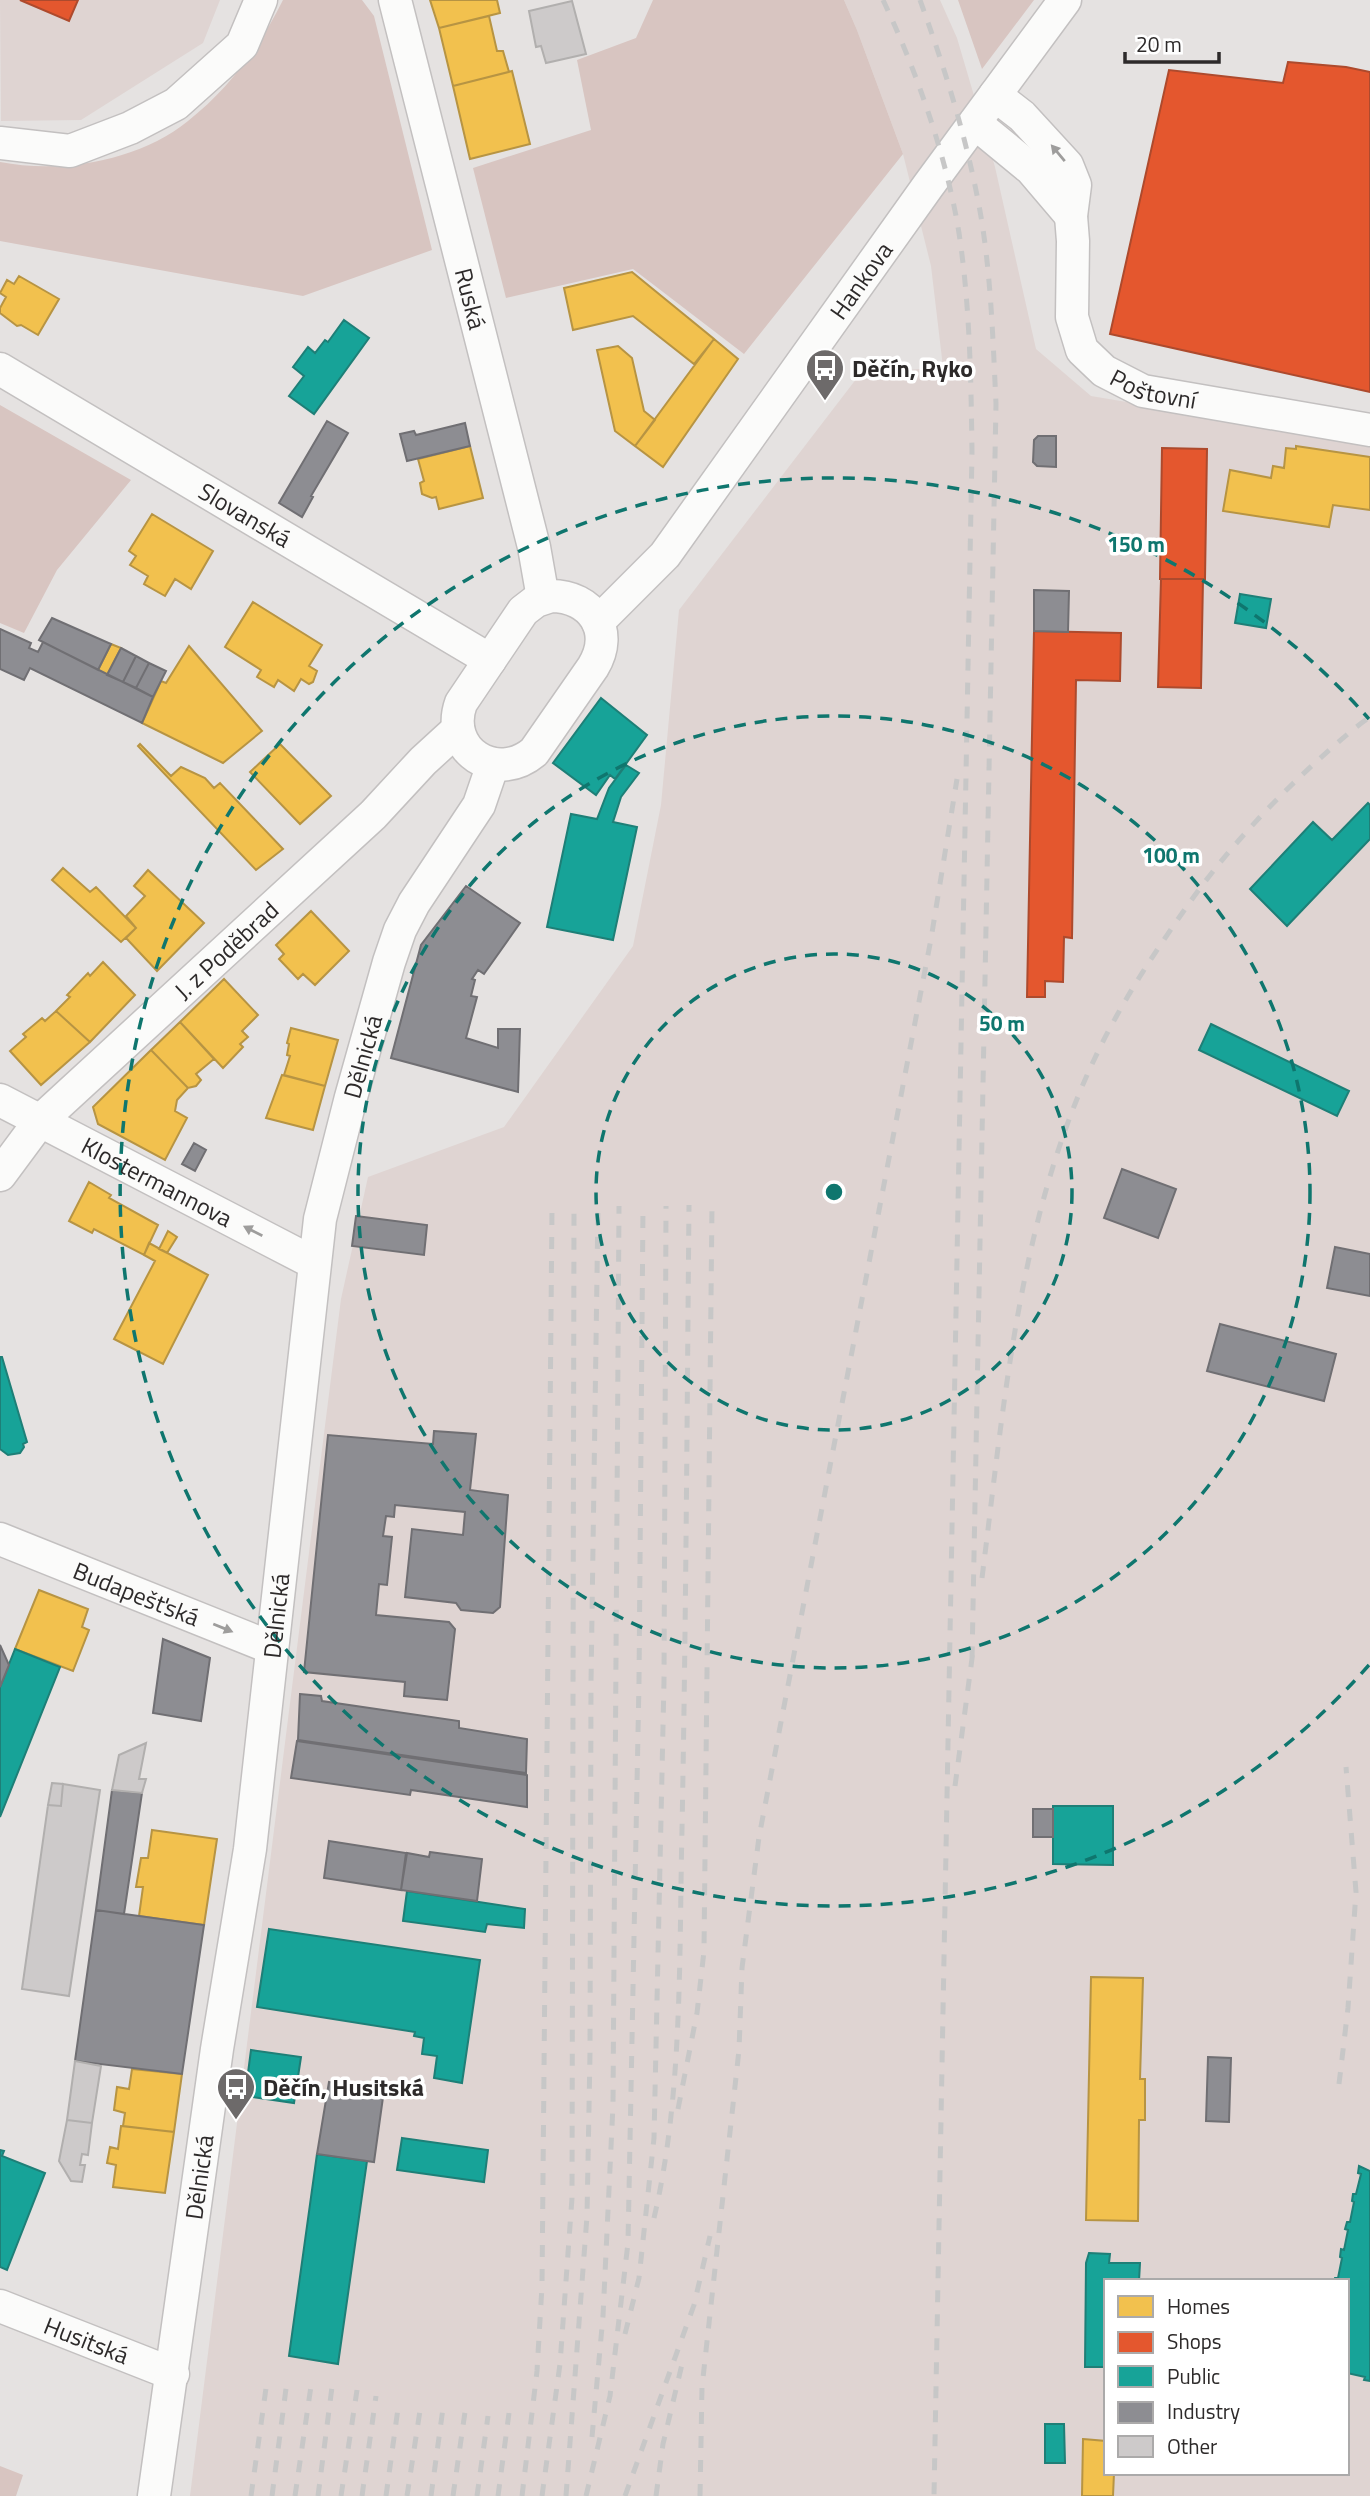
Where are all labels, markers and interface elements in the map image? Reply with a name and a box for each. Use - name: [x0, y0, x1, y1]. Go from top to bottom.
- scale bar: [1125, 21, 1220, 65]
- text: 20 m: [1136, 28, 1182, 60]
- one-way arrow: [1050, 144, 1065, 162]
- street label: Hankova: [820, 234, 901, 327]
- street label: Ruská: [446, 264, 496, 333]
- bus stop icon: Děčín, Ryko: [804, 347, 846, 402]
- place label: Děčín, Ryko: [852, 350, 973, 386]
- street label: Poštovní: [1104, 359, 1201, 418]
- street label: Slovanská: [192, 473, 298, 556]
- text: 150 m: [1107, 528, 1165, 560]
- text: 100 m: [1142, 839, 1200, 871]
- street label: J. z Poděbrad: [166, 892, 287, 1008]
- text: 50 m: [979, 1007, 1025, 1039]
- street label: Dělnická: [334, 1011, 391, 1102]
- street label: Klostermannova: [75, 1127, 239, 1236]
- centre of rings: [822, 1180, 846, 1204]
- one-way arrow: [243, 1226, 263, 1237]
- street label: Budapešťská: [68, 1552, 205, 1635]
- street label: Dělnická: [253, 1571, 299, 1660]
- one-way arrow: [212, 1623, 233, 1634]
- bus stop icon: Děčín, Husitská: [215, 2066, 257, 2121]
- place label: Děčín, Husitská: [263, 2069, 424, 2105]
- street label: Dělnická: [175, 2132, 223, 2222]
- legend: [1104, 2279, 1349, 2475]
- text: Homes: [1167, 2290, 1230, 2322]
- street label: Husitská: [39, 2307, 134, 2373]
- text: Shops: [1167, 2325, 1222, 2357]
- text: Public: [1167, 2360, 1220, 2392]
- text: Industry: [1167, 2395, 1240, 2427]
- text: Other: [1167, 2430, 1217, 2462]

